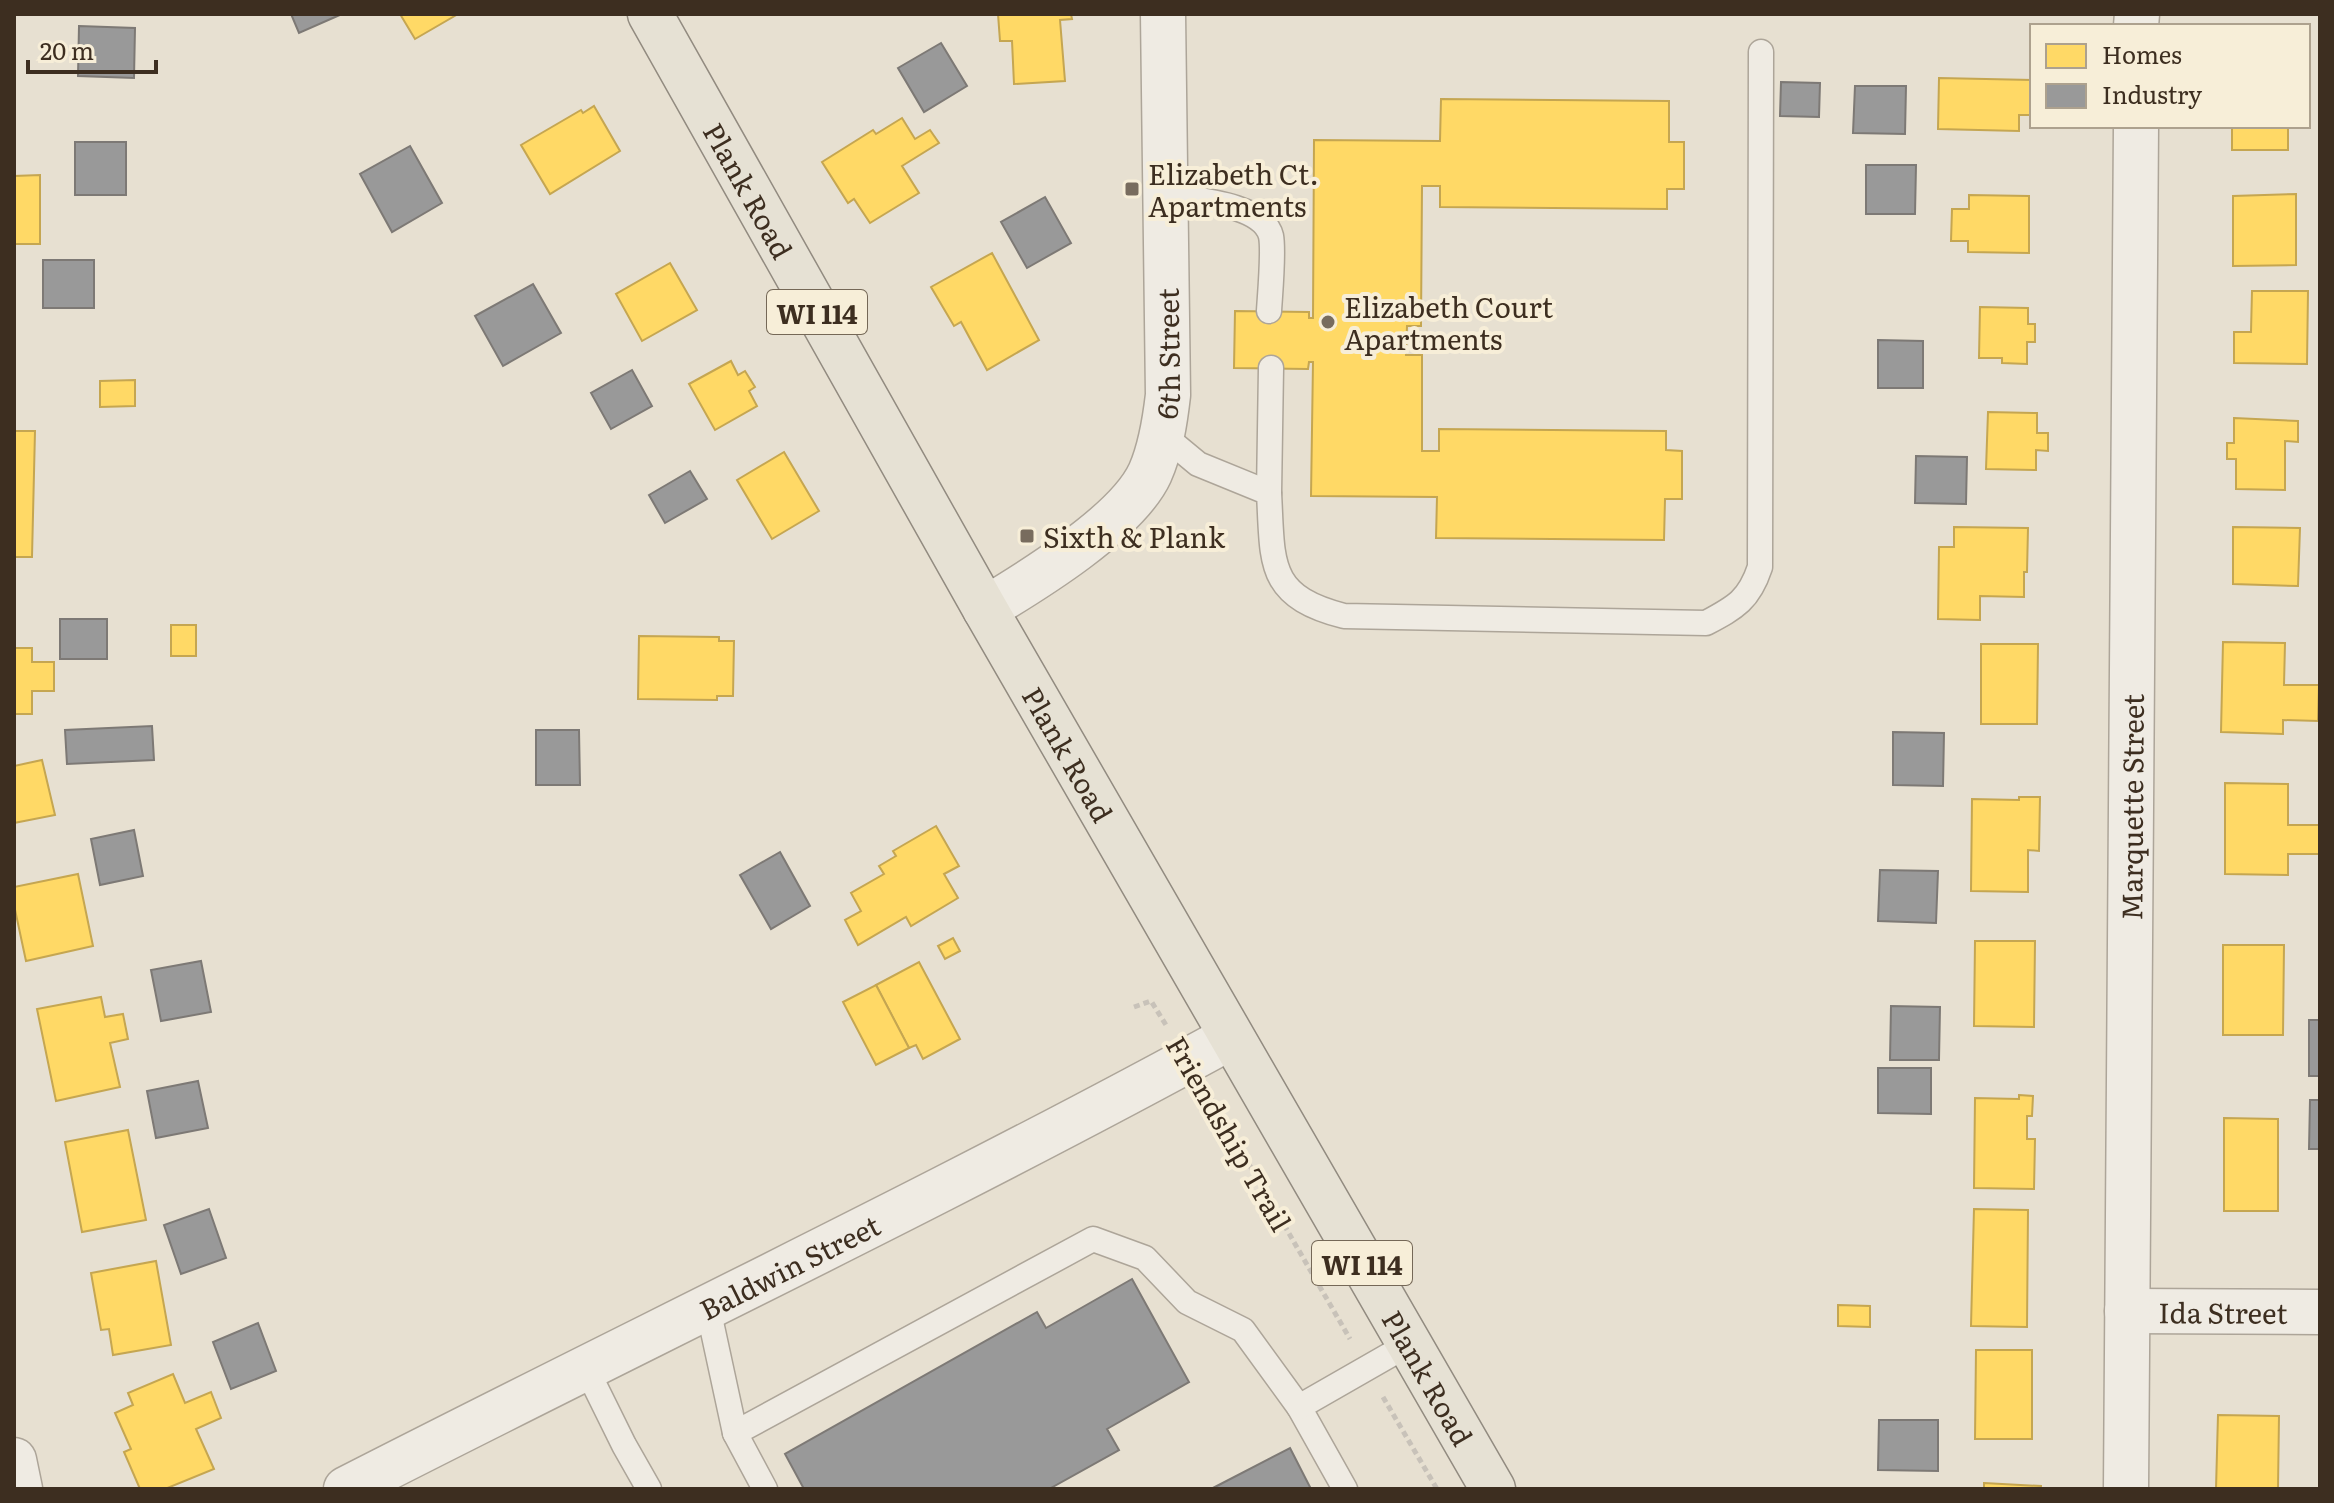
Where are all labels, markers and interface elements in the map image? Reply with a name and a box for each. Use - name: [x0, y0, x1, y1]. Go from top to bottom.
- scale bar: [28, 24, 156, 74]
- legend: [2030, 24, 2310, 128]
- text: 20 m: [40, 32, 94, 67]
- text: Homes: [2102, 36, 2182, 71]
- text: Industry: [2102, 76, 2202, 111]
- street label: Plank Road: [694, 114, 804, 266]
- place label: Elizabeth Ct. Apartments: [1148, 152, 1319, 226]
- marker: Elizabeth Ct. Apartments: [1123, 180, 1141, 198]
- place label: Elizabeth Court Apartments: [1344, 285, 1554, 359]
- street label: 6th Street: [1144, 287, 1189, 422]
- road number: WI 114: [767, 290, 867, 334]
- marker: Elizabeth Court Apartments: [1319, 313, 1337, 331]
- place label: Sixth & Plank: [1043, 515, 1226, 557]
- marker: Sixth & Plank: [1018, 527, 1036, 545]
- street label: Plank Road: [1013, 678, 1124, 829]
- street label: Marquette Street: [2109, 693, 2153, 920]
- street label: Friendship Trail: [1157, 1028, 1303, 1238]
- street label: Baldwin Street: [692, 1203, 887, 1329]
- road number: WI 114: [1312, 1241, 1412, 1285]
- street label: Ida Street: [2158, 1290, 2288, 1333]
- street label: Plank Road: [1373, 1302, 1484, 1453]

